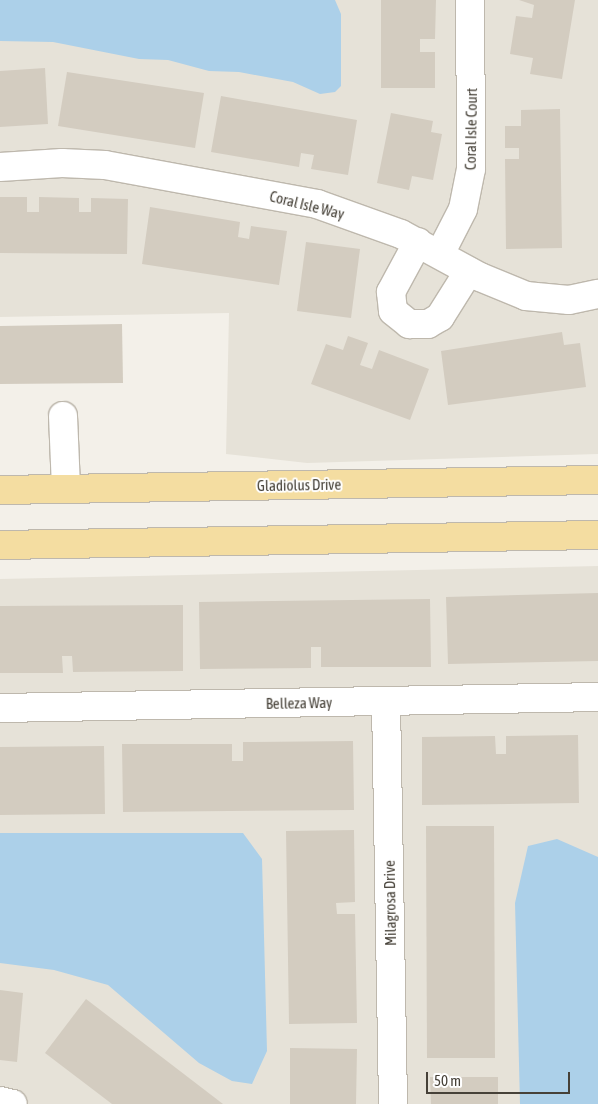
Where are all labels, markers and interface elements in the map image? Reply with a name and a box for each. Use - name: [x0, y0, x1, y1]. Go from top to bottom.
- street label: Coral Isle Court: [461, 88, 481, 170]
- street label: Coral Isle Way: [268, 187, 346, 223]
- street label: Gladiolus Drive: [257, 475, 341, 495]
- street label: Belleza Way: [266, 693, 332, 713]
- street label: Milagrosa Drive: [380, 860, 400, 946]
- scale bar: [428, 1062, 572, 1094]
- text: 50 m: [434, 1072, 461, 1089]

